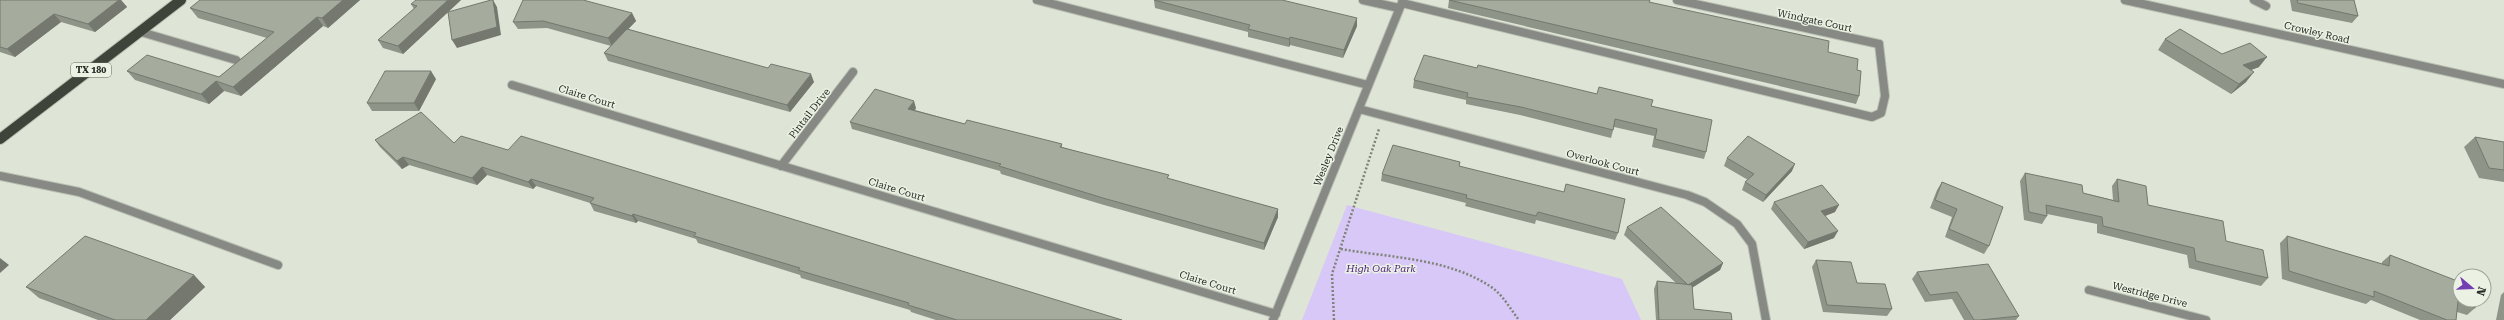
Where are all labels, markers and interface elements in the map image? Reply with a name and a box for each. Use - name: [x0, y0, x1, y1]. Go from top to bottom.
- street label: Windgate Court: [1776, 7, 1854, 34]
- street label: Crowley Road: [2283, 20, 2351, 46]
- road number: TX 180: [71, 63, 111, 77]
- street label: Claire Court: [557, 83, 617, 110]
- street label: Pintail Drive: [787, 86, 833, 140]
- street label: Wesley Drive: [1312, 124, 1346, 187]
- street label: Overlook Court: [1565, 147, 1641, 178]
- street label: Claire Court: [867, 176, 927, 203]
- park label: High Oak Park: [1345, 263, 1416, 274]
- north arrow: [2452, 268, 2492, 308]
- street label: Claire Court: [1178, 269, 1238, 296]
- street label: Westridge Drive: [2111, 280, 2189, 309]
- text: N: [2473, 285, 2489, 298]

